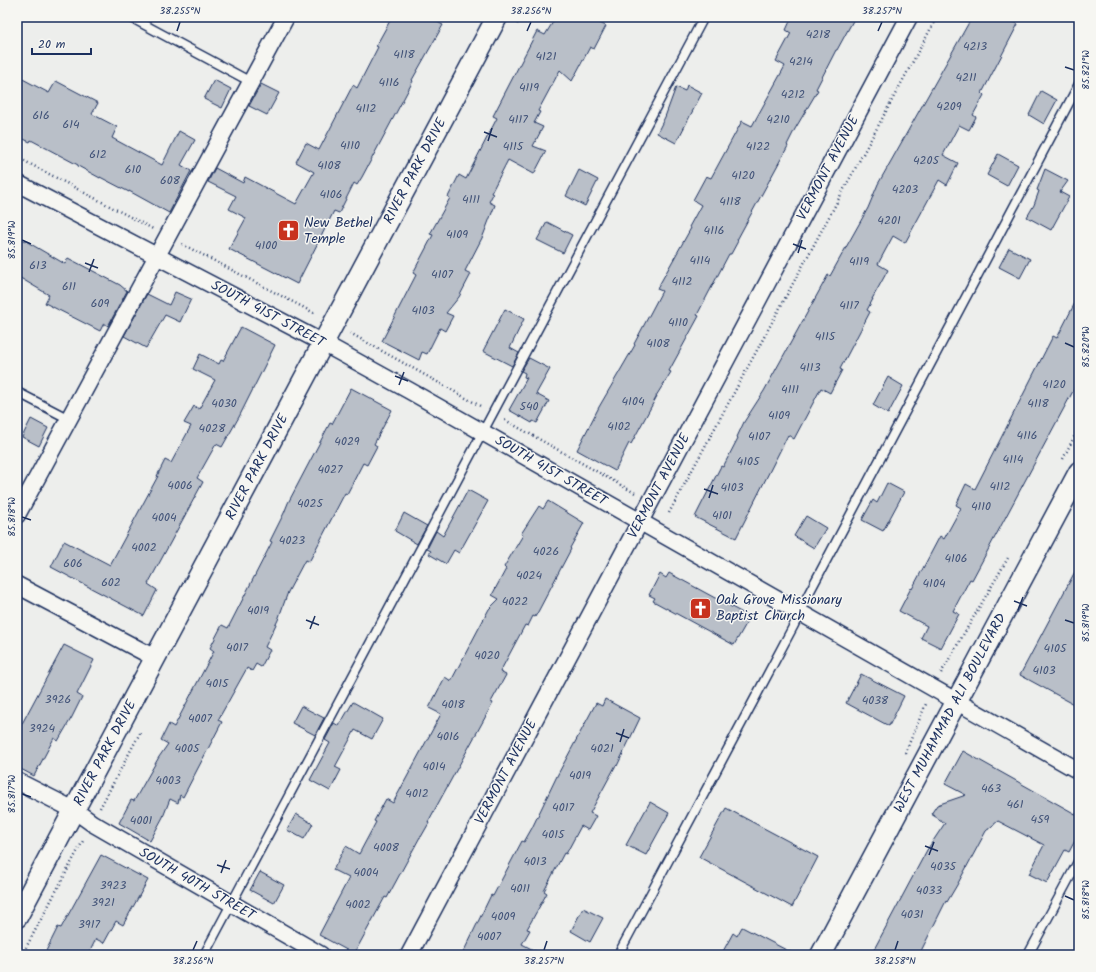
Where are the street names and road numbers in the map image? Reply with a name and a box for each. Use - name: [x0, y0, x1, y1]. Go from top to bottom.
- street label: VERMONT AVENUE: [791, 111, 865, 224]
- street label: RIVER PARK DRIVE: [378, 113, 453, 228]
- street label: SOUTH 41ST STREET: [207, 275, 330, 354]
- street label: RIVER PARK DRIVE: [220, 409, 295, 524]
- street label: VERMONT AVENUE: [622, 429, 696, 542]
- street label: SOUTH 41ST STREET: [491, 430, 613, 513]
- street label: WEST MUHAMMAD ALI BOULEVARD: [888, 609, 1012, 817]
- street label: RIVER PARK DRIVE: [68, 695, 143, 810]
- street label: VERMONT AVENUE: [469, 715, 543, 828]
- street label: SOUTH 40TH STREET: [135, 842, 261, 927]

